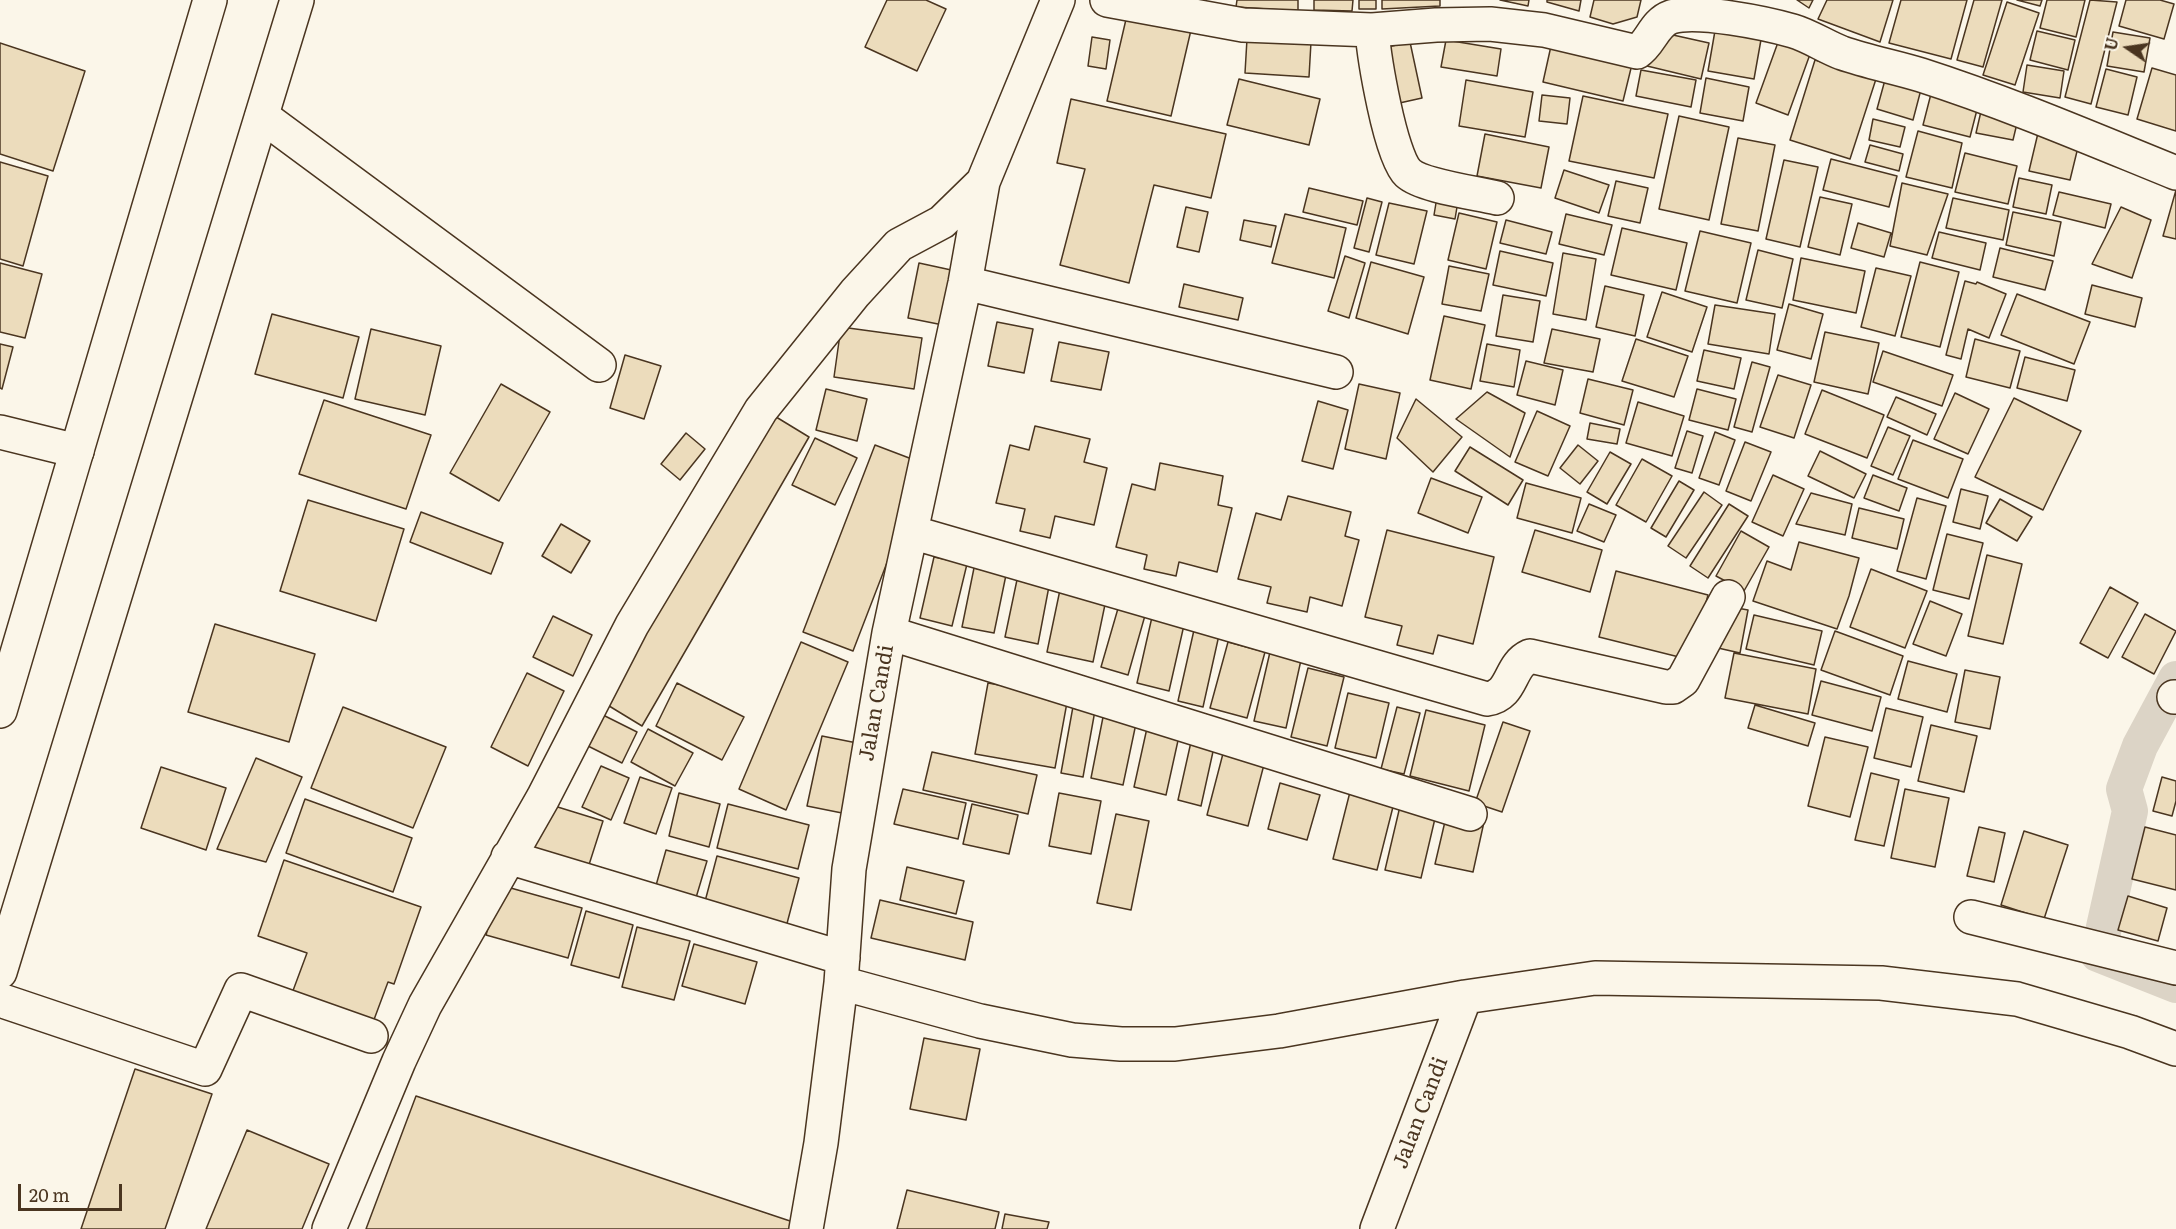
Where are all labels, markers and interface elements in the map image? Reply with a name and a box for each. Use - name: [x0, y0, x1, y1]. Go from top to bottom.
- north arrow: [2098, 18, 2158, 78]
- text: U: [2097, 35, 2124, 53]
- street label: Jalan Candi: [854, 643, 900, 763]
- street label: Jalan Candi: [1388, 1054, 1454, 1172]
- scale bar: [21, 1172, 124, 1210]
- text: 20 m: [29, 1181, 70, 1208]

